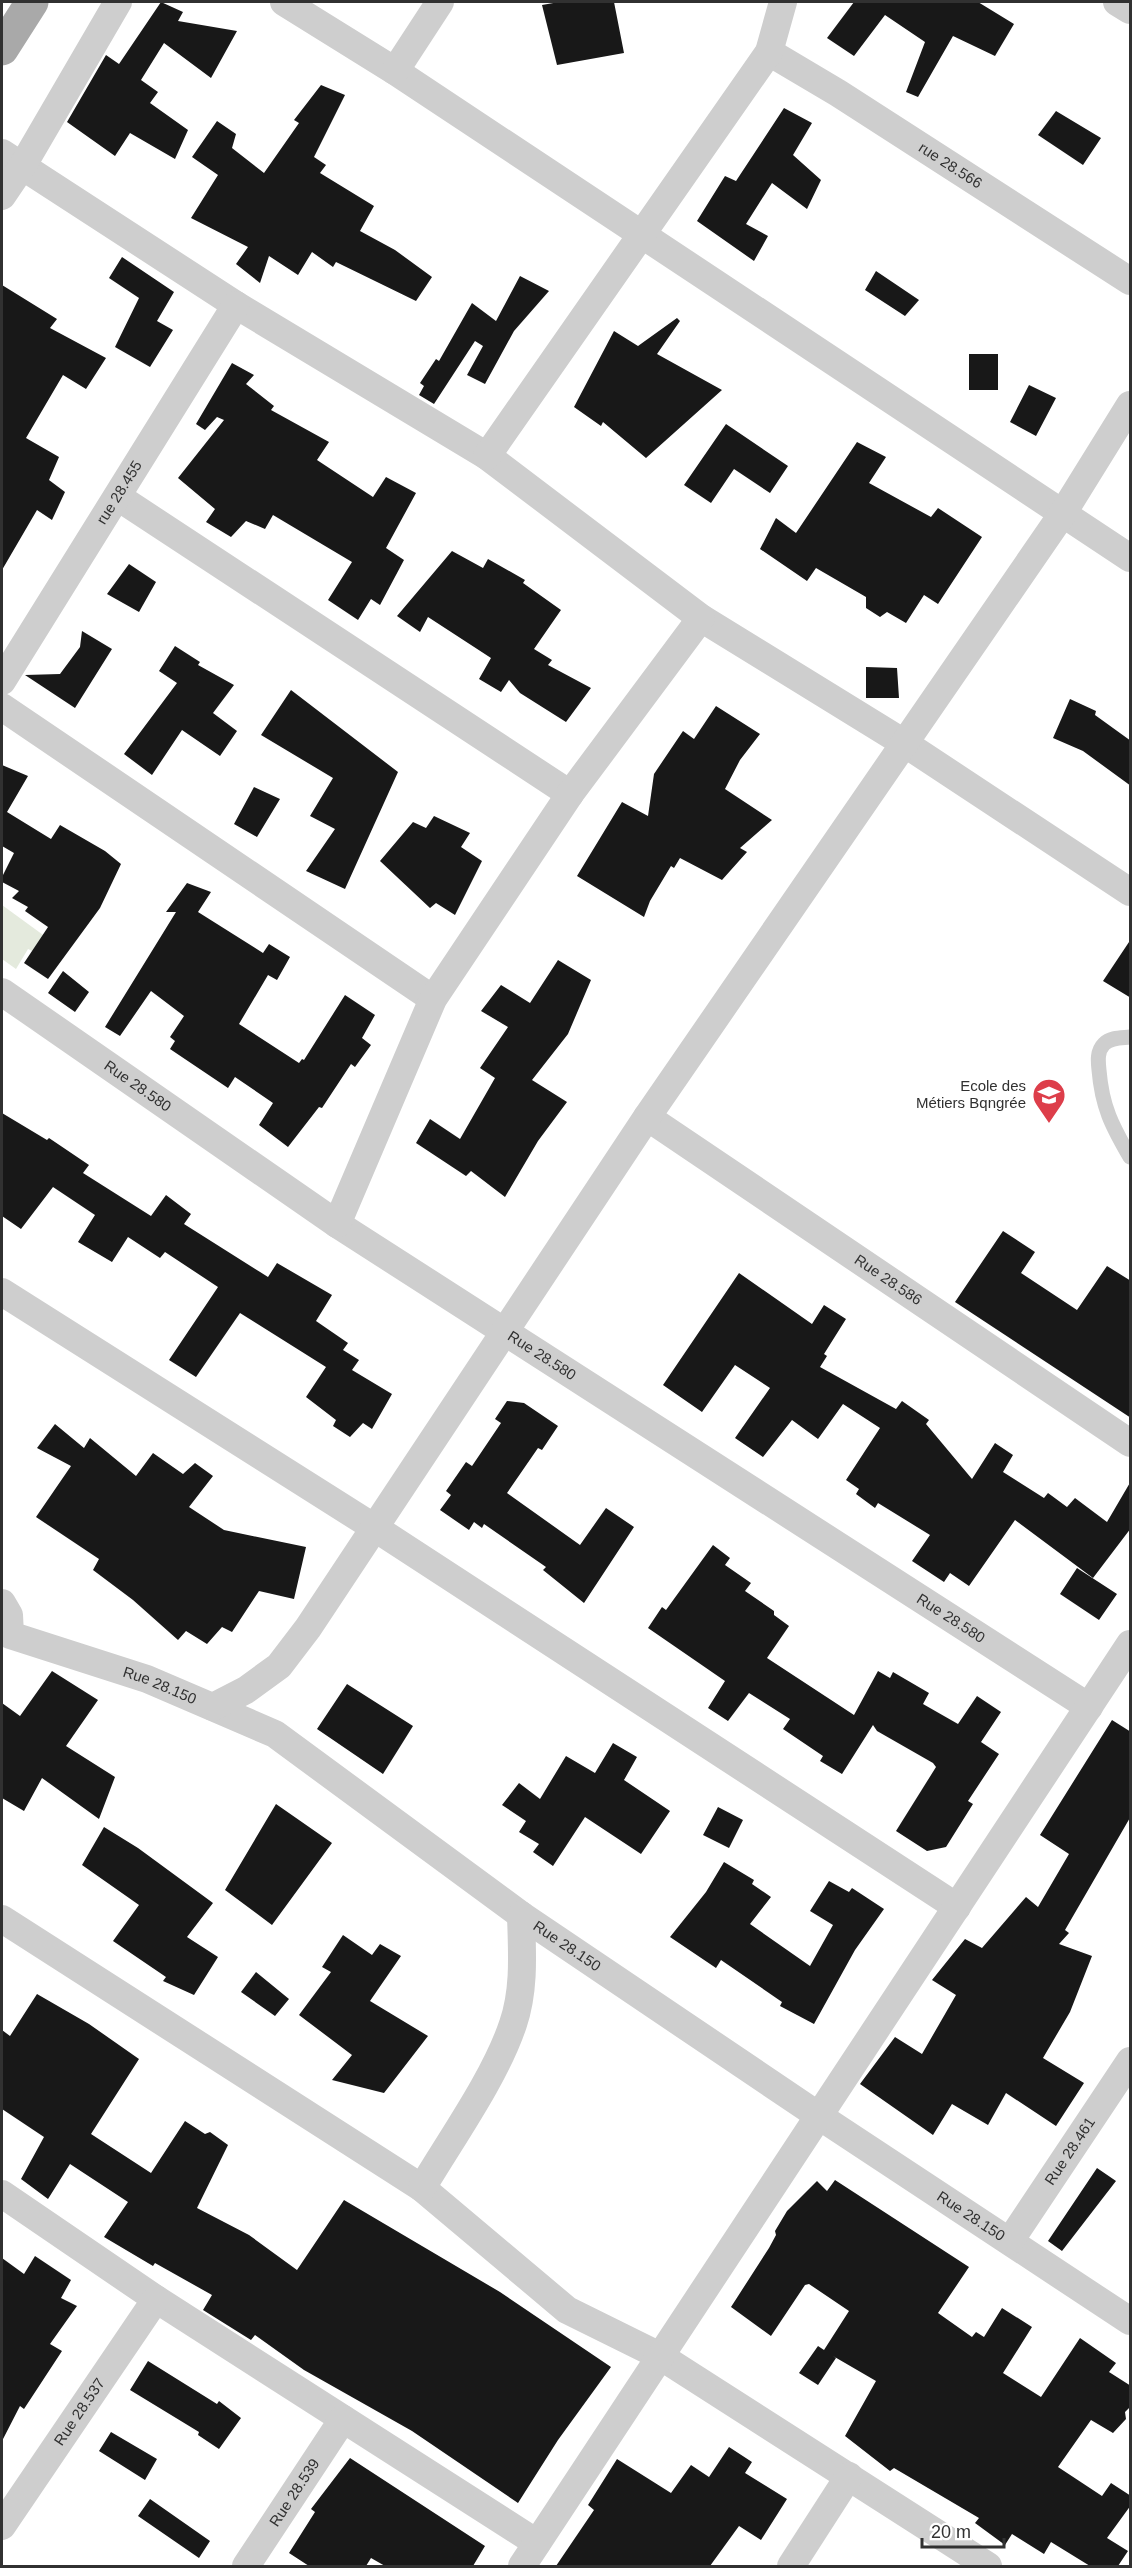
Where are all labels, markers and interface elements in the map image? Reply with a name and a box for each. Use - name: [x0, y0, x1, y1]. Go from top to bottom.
- street label: rue 28.566: [916, 138, 985, 192]
- street label: rue 28.455: [93, 457, 145, 527]
- street label: Rue 28.580: [101, 1056, 175, 1115]
- place label: Ecole des Métiers Bqngrée: [916, 1077, 1026, 1111]
- school or university icon: Ecole des Métiers Bqngrée: [1031, 1077, 1067, 1124]
- street label: Rue 28.586: [852, 1251, 925, 1308]
- street label: Rue 28.580: [505, 1327, 579, 1383]
- street label: Rue 28.580: [914, 1590, 988, 1646]
- street label: Rue 28.150: [121, 1663, 199, 1707]
- street label: Rue 28.150: [530, 1917, 604, 1974]
- street label: Rue 28.461: [1041, 2114, 1098, 2188]
- street label: Rue 28.150: [934, 2187, 1008, 2244]
- street label: Rue 28.537: [50, 2375, 108, 2448]
- street label: Rue 28.539: [266, 2455, 323, 2529]
- scale bar: [922, 2511, 1004, 2549]
- text: 20 m: [931, 2522, 971, 2542]

